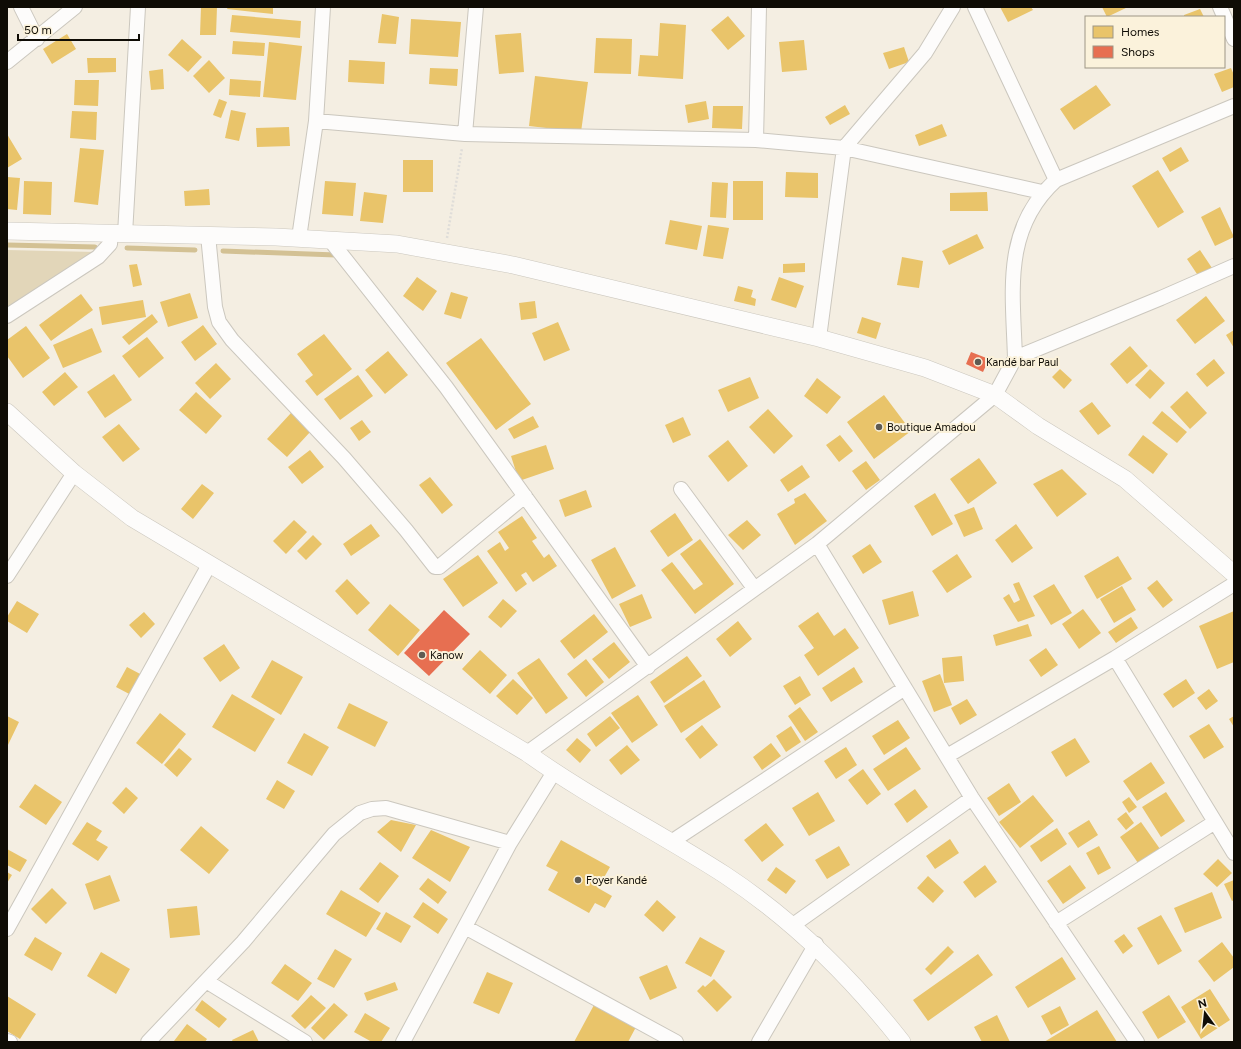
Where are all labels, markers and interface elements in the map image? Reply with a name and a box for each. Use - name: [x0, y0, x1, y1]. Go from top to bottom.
- scale bar: [18, 16, 139, 42]
- legend: [1085, 16, 1225, 68]
- text: 50 m: [24, 23, 52, 37]
- text: Homes: [1121, 25, 1160, 39]
- text: Shops: [1121, 45, 1155, 59]
- place label: Kandé bar Paul: [986, 356, 1058, 369]
- marker: Kandé bar Paul: [973, 357, 983, 367]
- place label: Boutique Amadou: [887, 421, 976, 434]
- marker: Boutique Amadou: [874, 422, 884, 432]
- place label: Kanow: [430, 649, 464, 662]
- marker: Kanow: [417, 650, 427, 660]
- place label: Foyer Kandé: [586, 874, 647, 887]
- marker: Foyer Kandé: [573, 875, 583, 885]
- north arrow: [1185, 993, 1225, 1033]
- text: N: [1197, 996, 1208, 1011]

